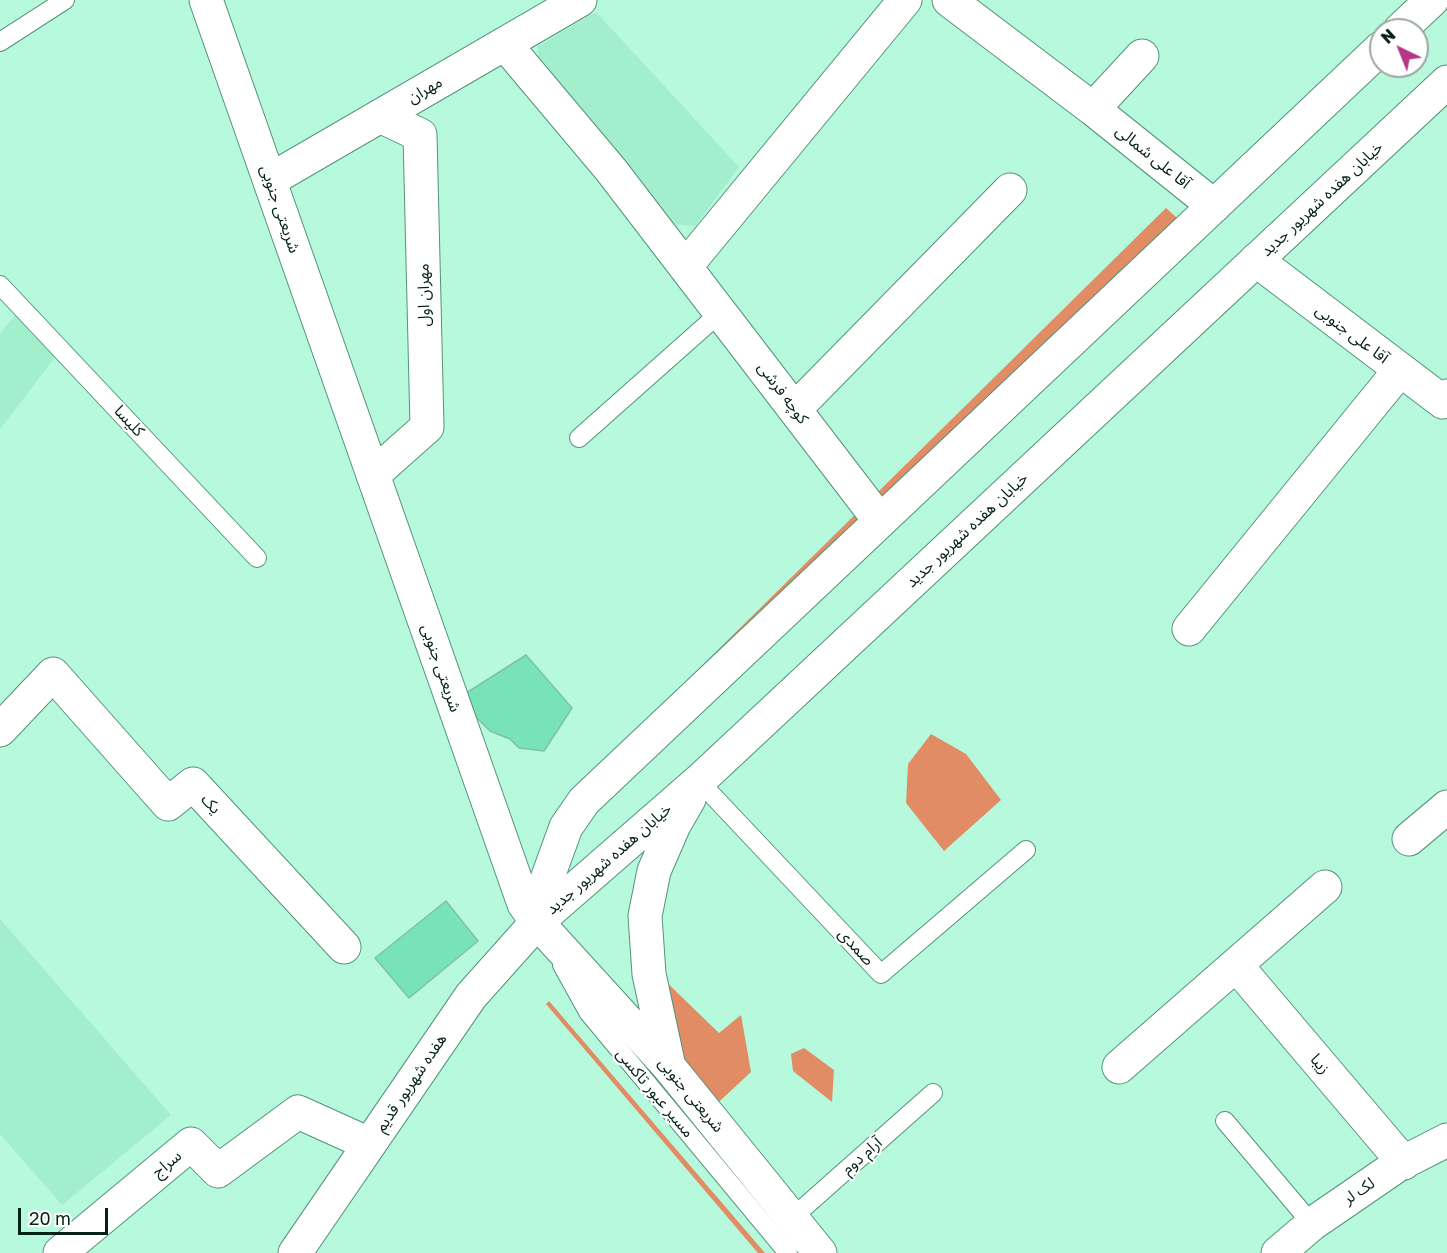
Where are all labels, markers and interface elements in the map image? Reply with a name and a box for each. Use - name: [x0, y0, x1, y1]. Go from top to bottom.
- north arrow: [1369, 18, 1429, 78]
- text: N: [1377, 25, 1399, 48]
- street label: مهران: [404, 72, 446, 108]
- street label: آقا علی شمالی: [1112, 121, 1194, 193]
- street label: خیابان هفده شهریور جدید: [1257, 137, 1387, 261]
- street label: شریعتی جنوبی: [256, 162, 304, 256]
- street label: مهران اول: [414, 263, 434, 327]
- street label: آقا علی جنوبی: [1312, 300, 1392, 368]
- street label: کوچه فرشی: [753, 358, 813, 428]
- street label: کلیسا: [110, 401, 148, 441]
- street label: خیابان هفده شهریور جدید: [902, 468, 1032, 592]
- street label: شریعتی جنوبی: [417, 621, 465, 715]
- street label: یک: [197, 790, 225, 818]
- street label: خیابان هفده شهریور جدید: [542, 799, 676, 919]
- street label: صمدی: [834, 924, 878, 970]
- street label: هفده شهریور قدیم: [371, 1030, 451, 1136]
- street label: مسیر عبور تاکسی: [612, 1044, 698, 1142]
- street label: زیبا: [1306, 1050, 1334, 1078]
- street label: شریعتی جنوبی: [654, 1054, 728, 1136]
- street label: آرام دوم: [838, 1133, 886, 1179]
- street label: سراج: [148, 1146, 186, 1182]
- street label: لک لر: [1339, 1173, 1379, 1209]
- scale bar: [21, 1196, 111, 1234]
- text: 20 m: [29, 1207, 71, 1229]

